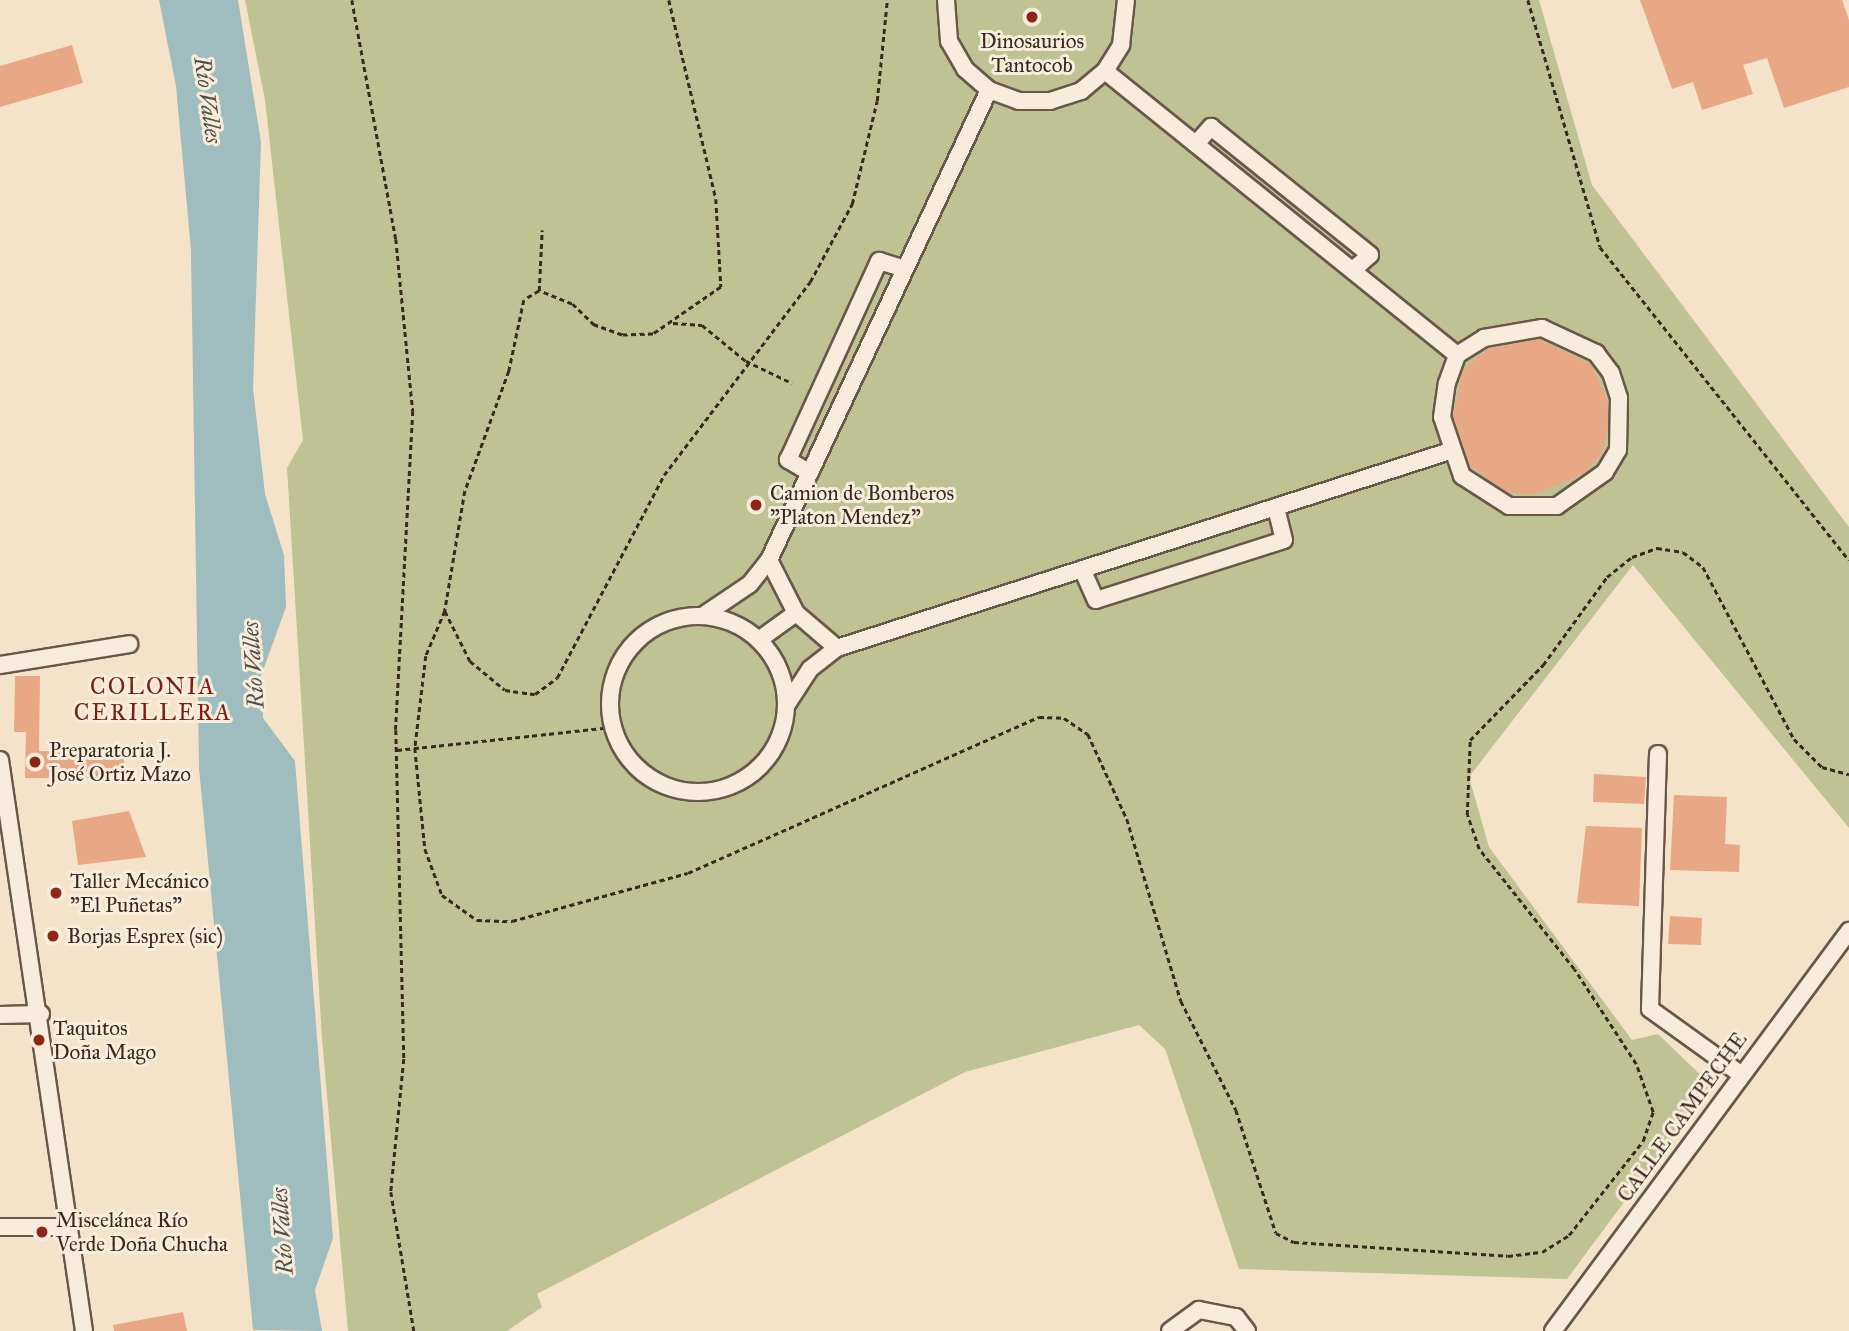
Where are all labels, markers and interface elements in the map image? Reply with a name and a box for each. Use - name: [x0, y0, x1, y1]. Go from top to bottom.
- marker: Dinosaurios Tantocob: [1024, 9, 1040, 25]
- place label: Dinosaurios Tantocob: [980, 28, 1084, 78]
- water label: Río Valles: [188, 55, 228, 145]
- place label: Camion de Bomberos "Platon Mendez": [770, 480, 954, 530]
- marker: Camion de Bomberos "Platon Mendez": [748, 497, 764, 513]
- water label: Río Valles: [236, 621, 270, 709]
- district label: COLONIA CERILLERA: [75, 672, 231, 726]
- place label: Preparatoria J. José Ortiz Mazo: [49, 737, 191, 787]
- marker: Preparatoria J. José Ortiz Mazo: [27, 754, 43, 770]
- place label: Taller Mecánico "El Puñetas": [70, 868, 209, 918]
- marker: Taller Mecánico "El Puñetas": [48, 885, 64, 901]
- place label: Borjas Esprex (sic): [67, 923, 223, 949]
- marker: Borjas Esprex (sic): [45, 928, 61, 944]
- place label: Taquitos Doña Mago: [53, 1015, 156, 1065]
- street label: CALLE CAMPECHE: [1612, 1027, 1752, 1207]
- marker: Taquitos Doña Mago: [31, 1032, 47, 1048]
- water label: Río Valles: [265, 1187, 299, 1275]
- place label: Miscelánea Río Verde Doña Chucha: [56, 1207, 228, 1257]
- marker: Miscelánea Río Verde Doña Chucha: [34, 1224, 50, 1240]

